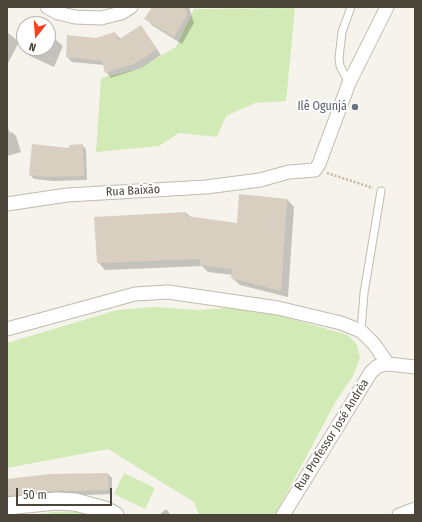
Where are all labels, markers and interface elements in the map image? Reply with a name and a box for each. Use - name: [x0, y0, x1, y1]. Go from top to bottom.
- north arrow: [16, 16, 56, 56]
- text: N: [28, 40, 38, 54]
- place label: Ilê Ogunjá: [297, 100, 347, 114]
- marker: Ilê Ogunjá: [350, 102, 360, 112]
- street label: Rua Baixão: [106, 182, 160, 200]
- street label: Rua Professor José Andréa: [292, 377, 372, 493]
- scale bar: [18, 480, 114, 506]
- text: 50 m: [23, 488, 47, 502]

